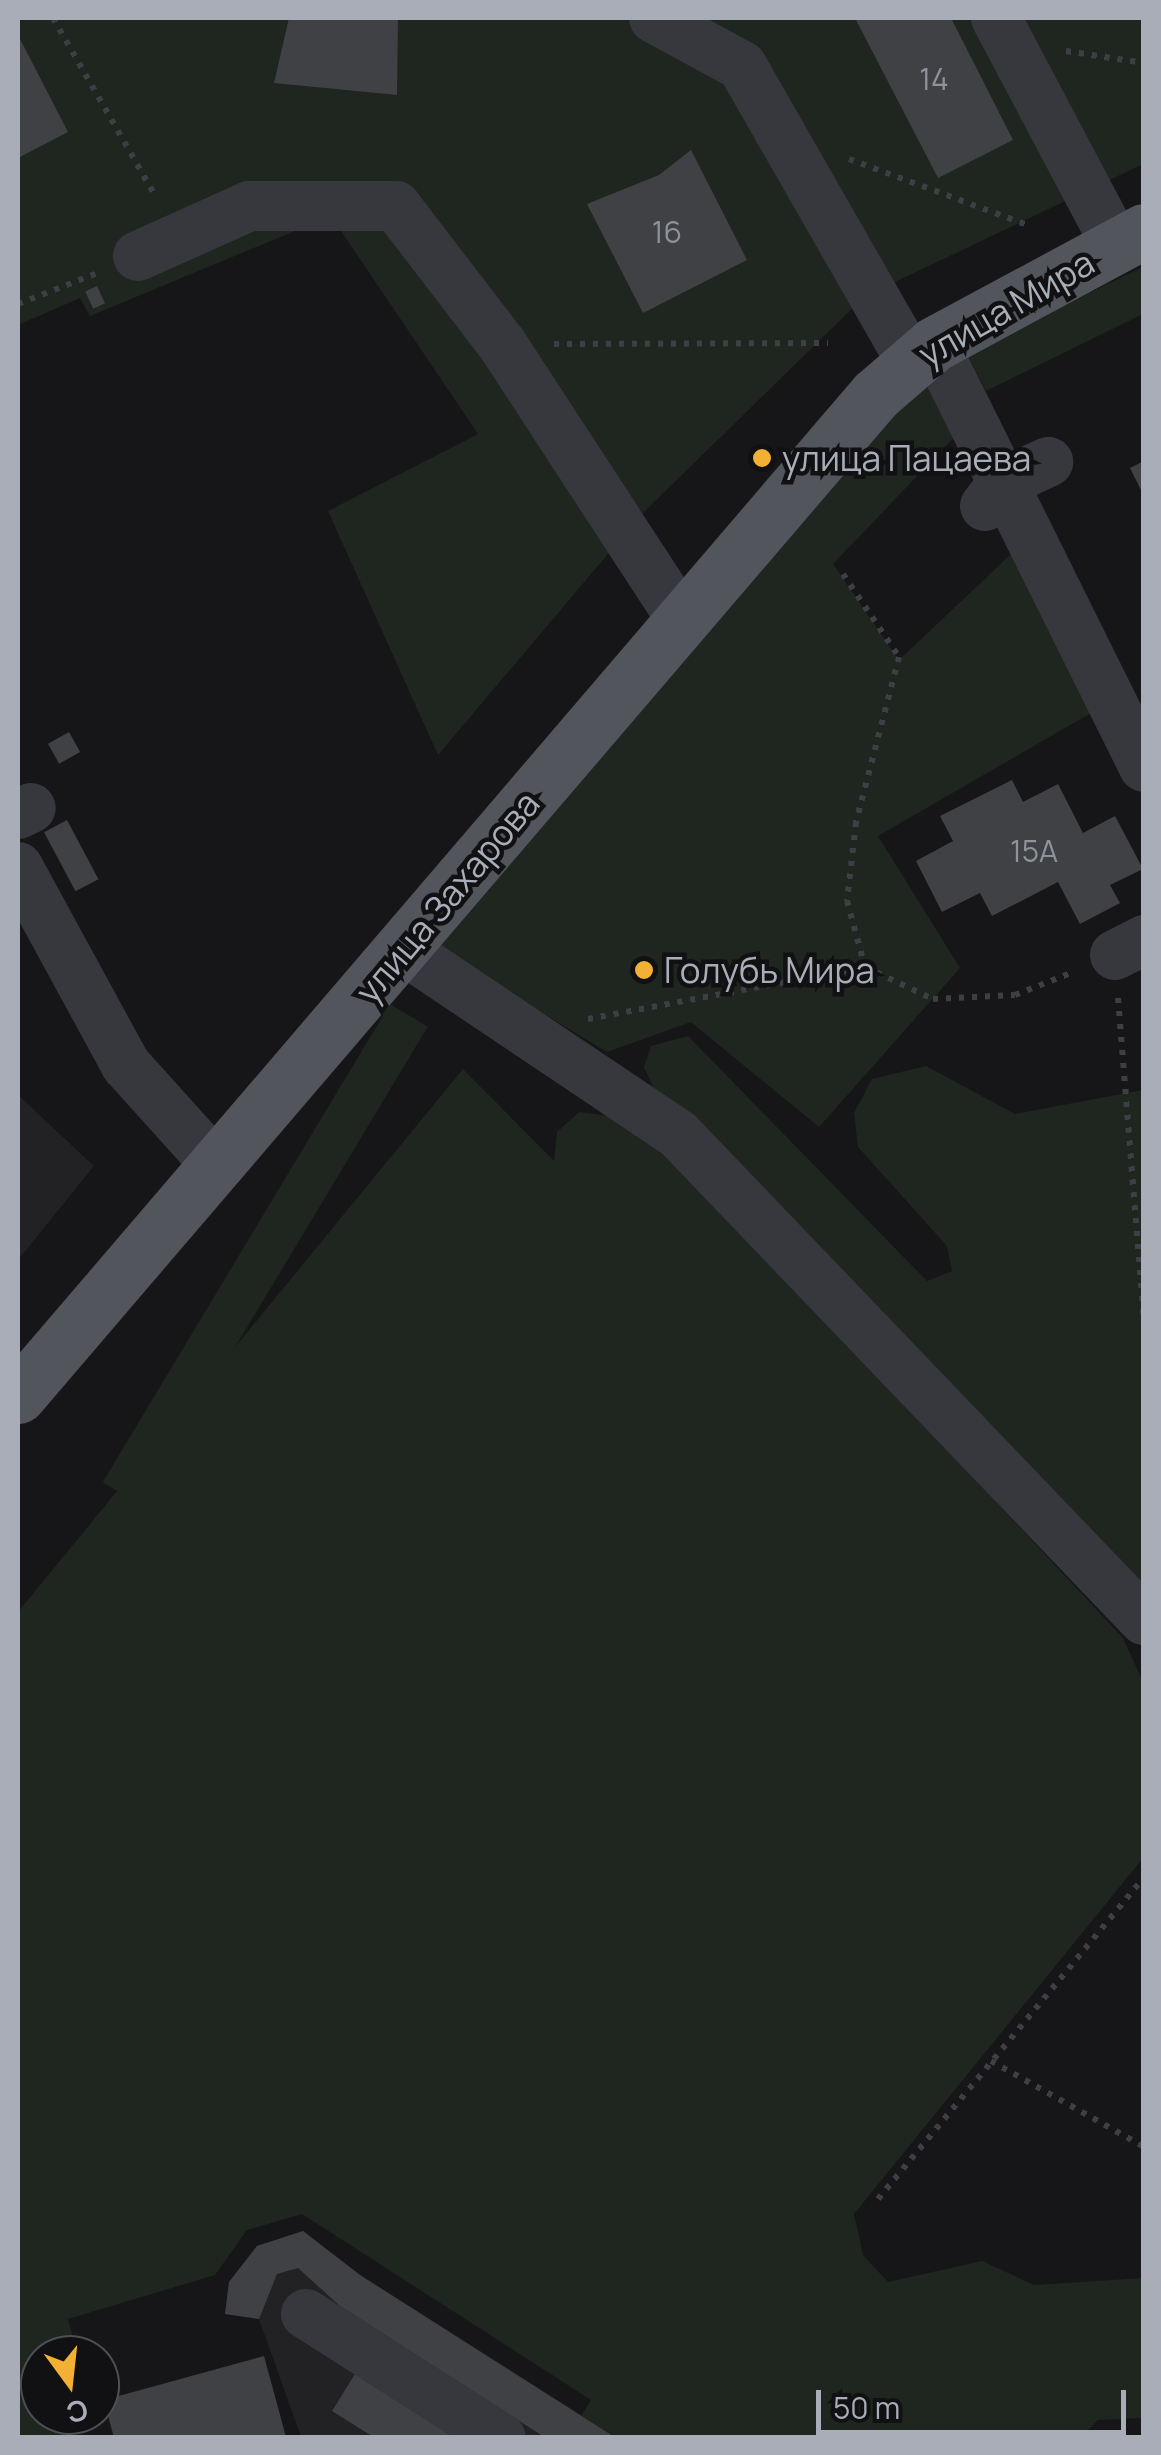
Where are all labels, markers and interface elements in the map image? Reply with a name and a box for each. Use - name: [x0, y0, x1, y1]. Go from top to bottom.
- house number: 14: [919, 61, 949, 97]
- house number: 16: [652, 214, 682, 250]
- street label: улица Мира: [911, 241, 1101, 375]
- place label: улица Пацаева: [782, 437, 1031, 479]
- marker: улица Пацаева: [751, 447, 773, 469]
- street label: улица Захарова: [346, 783, 548, 1011]
- house number: 15А: [1010, 833, 1058, 869]
- place label: Голубь Мира: [664, 949, 875, 991]
- marker: Голубь Мира: [633, 959, 655, 981]
- north arrow: [20, 2335, 120, 2435]
- scale bar: [821, 2370, 1131, 2432]
- text: 50 m: [833, 2387, 900, 2428]
- text: С: [62, 2391, 92, 2433]

